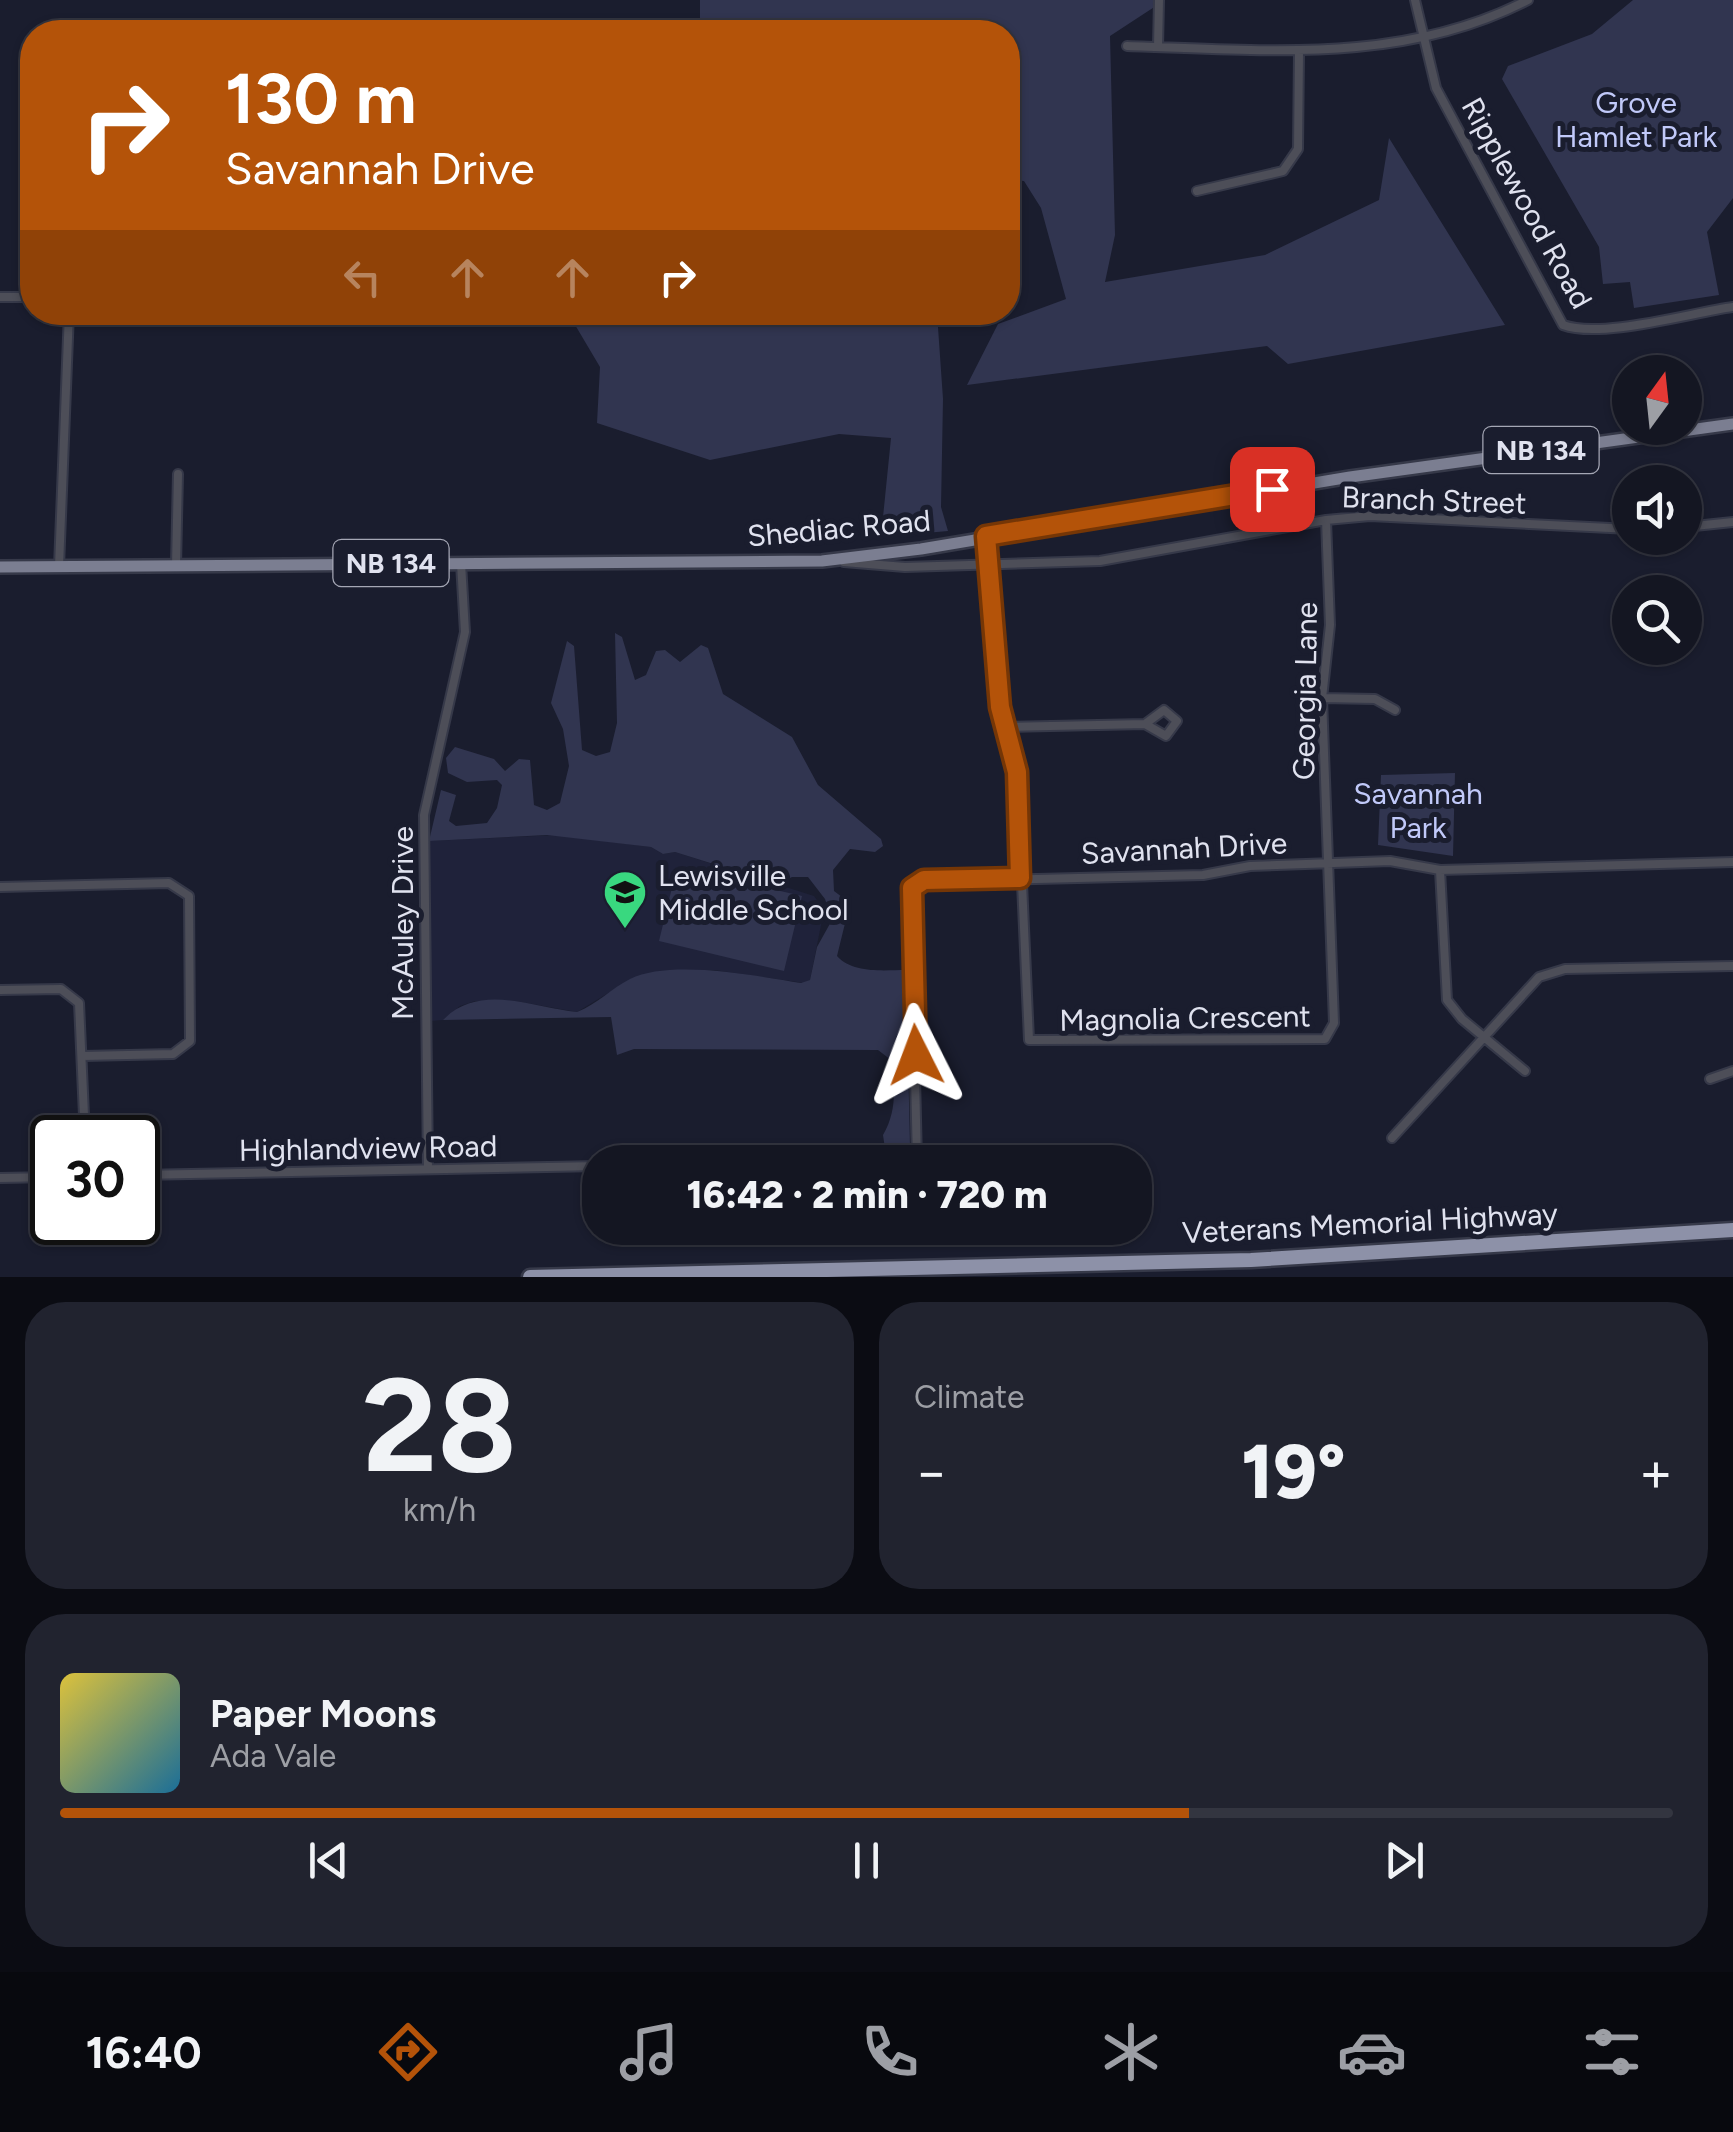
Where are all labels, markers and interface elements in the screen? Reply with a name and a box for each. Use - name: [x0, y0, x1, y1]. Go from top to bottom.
- text: 130 m: [225, 56, 417, 141]
- icon: right: [60, 60, 190, 190]
- park label: Grove Hamlet Park: [1555, 84, 1718, 155]
- street label: Ripplewood Road: [1454, 91, 1600, 315]
- text: Savannah Drive: [225, 141, 535, 195]
- icon: left: [335, 250, 390, 305]
- icon: ahead: [440, 250, 495, 305]
- icon: ahead: [545, 250, 600, 305]
- icon: right: [650, 250, 705, 305]
- north arrow: [1612, 355, 1702, 445]
- map controls: [1612, 355, 1702, 665]
- road number: NB 134: [1484, 427, 1598, 473]
- pin: [1230, 447, 1315, 532]
- icon: arrive: [1245, 462, 1300, 517]
- button: sound: [1612, 465, 1702, 555]
- street label: Branch Street: [1341, 478, 1527, 522]
- street label: Shediac Road: [746, 502, 932, 554]
- road number: NB 134: [334, 540, 448, 586]
- button: search: [1612, 575, 1702, 665]
- street label: Georgia Lane: [1285, 602, 1325, 780]
- park label: Savannah Park: [1353, 775, 1483, 846]
- street label: Savannah Drive: [1080, 824, 1288, 872]
- street label: McAuley Drive: [384, 826, 421, 1020]
- place label: Lewisville Middle School: [658, 857, 849, 928]
- school or university icon: Lewisville Middle School: [602, 869, 648, 930]
- street label: Magnolia Crescent: [1059, 997, 1311, 1039]
- position arrow: [864, 1003, 968, 1107]
- speed limit sign: 30: [30, 1115, 160, 1245]
- street label: Highlandview Road: [238, 1127, 498, 1169]
- text: 16:42 · 2 min · 720 m: [687, 1172, 1047, 1218]
- street label: Veterans Memorial Highway: [1181, 1195, 1559, 1251]
- text: 28: [362, 1348, 517, 1504]
- text: Climate: [914, 1378, 1025, 1416]
- text: 19°: [1241, 1427, 1346, 1517]
- text: −: [914, 1439, 948, 1505]
- text: +: [1639, 1439, 1673, 1505]
- text: km/h: [403, 1491, 476, 1529]
- text: Paper Moons: [210, 1691, 436, 1737]
- text: Ada Vale: [210, 1737, 336, 1775]
- icon: previous: [301, 1833, 356, 1888]
- icon: pause: [839, 1833, 894, 1888]
- icon: next: [1377, 1833, 1432, 1888]
- icon: directions: [373, 2017, 443, 2087]
- icon: music: [614, 2017, 684, 2087]
- icon: phone: [855, 2017, 925, 2087]
- icon: climate: [1096, 2017, 1166, 2087]
- icon: car: [1337, 2017, 1407, 2087]
- icon: filters: [1577, 2017, 1647, 2087]
- text: 16:40: [85, 2025, 202, 2079]

